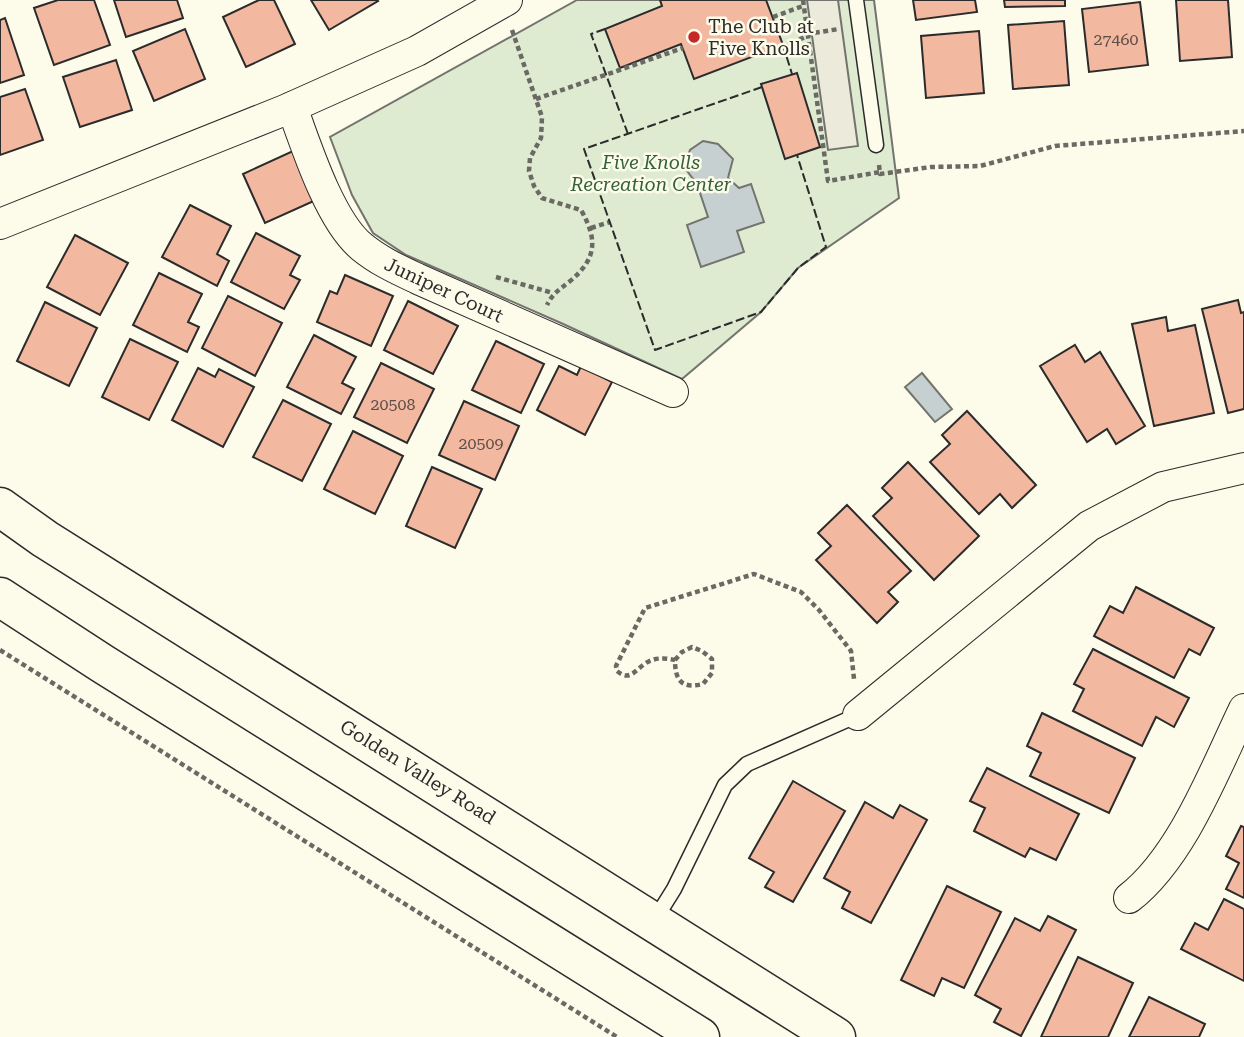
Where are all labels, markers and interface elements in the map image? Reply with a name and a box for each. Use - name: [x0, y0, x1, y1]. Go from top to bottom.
- place label: The Club at Five Knolls: [708, 15, 814, 60]
- marker: The Club at Five Knolls: [686, 29, 702, 45]
- house number: 27460: [1094, 30, 1138, 49]
- park label: Five Knolls Recreation Center: [569, 151, 732, 196]
- street label: Juniper Court: [381, 252, 507, 328]
- house number: 20508: [371, 395, 415, 414]
- house number: 20509: [459, 434, 503, 453]
- street label: Golden Valley Road: [336, 715, 500, 829]

